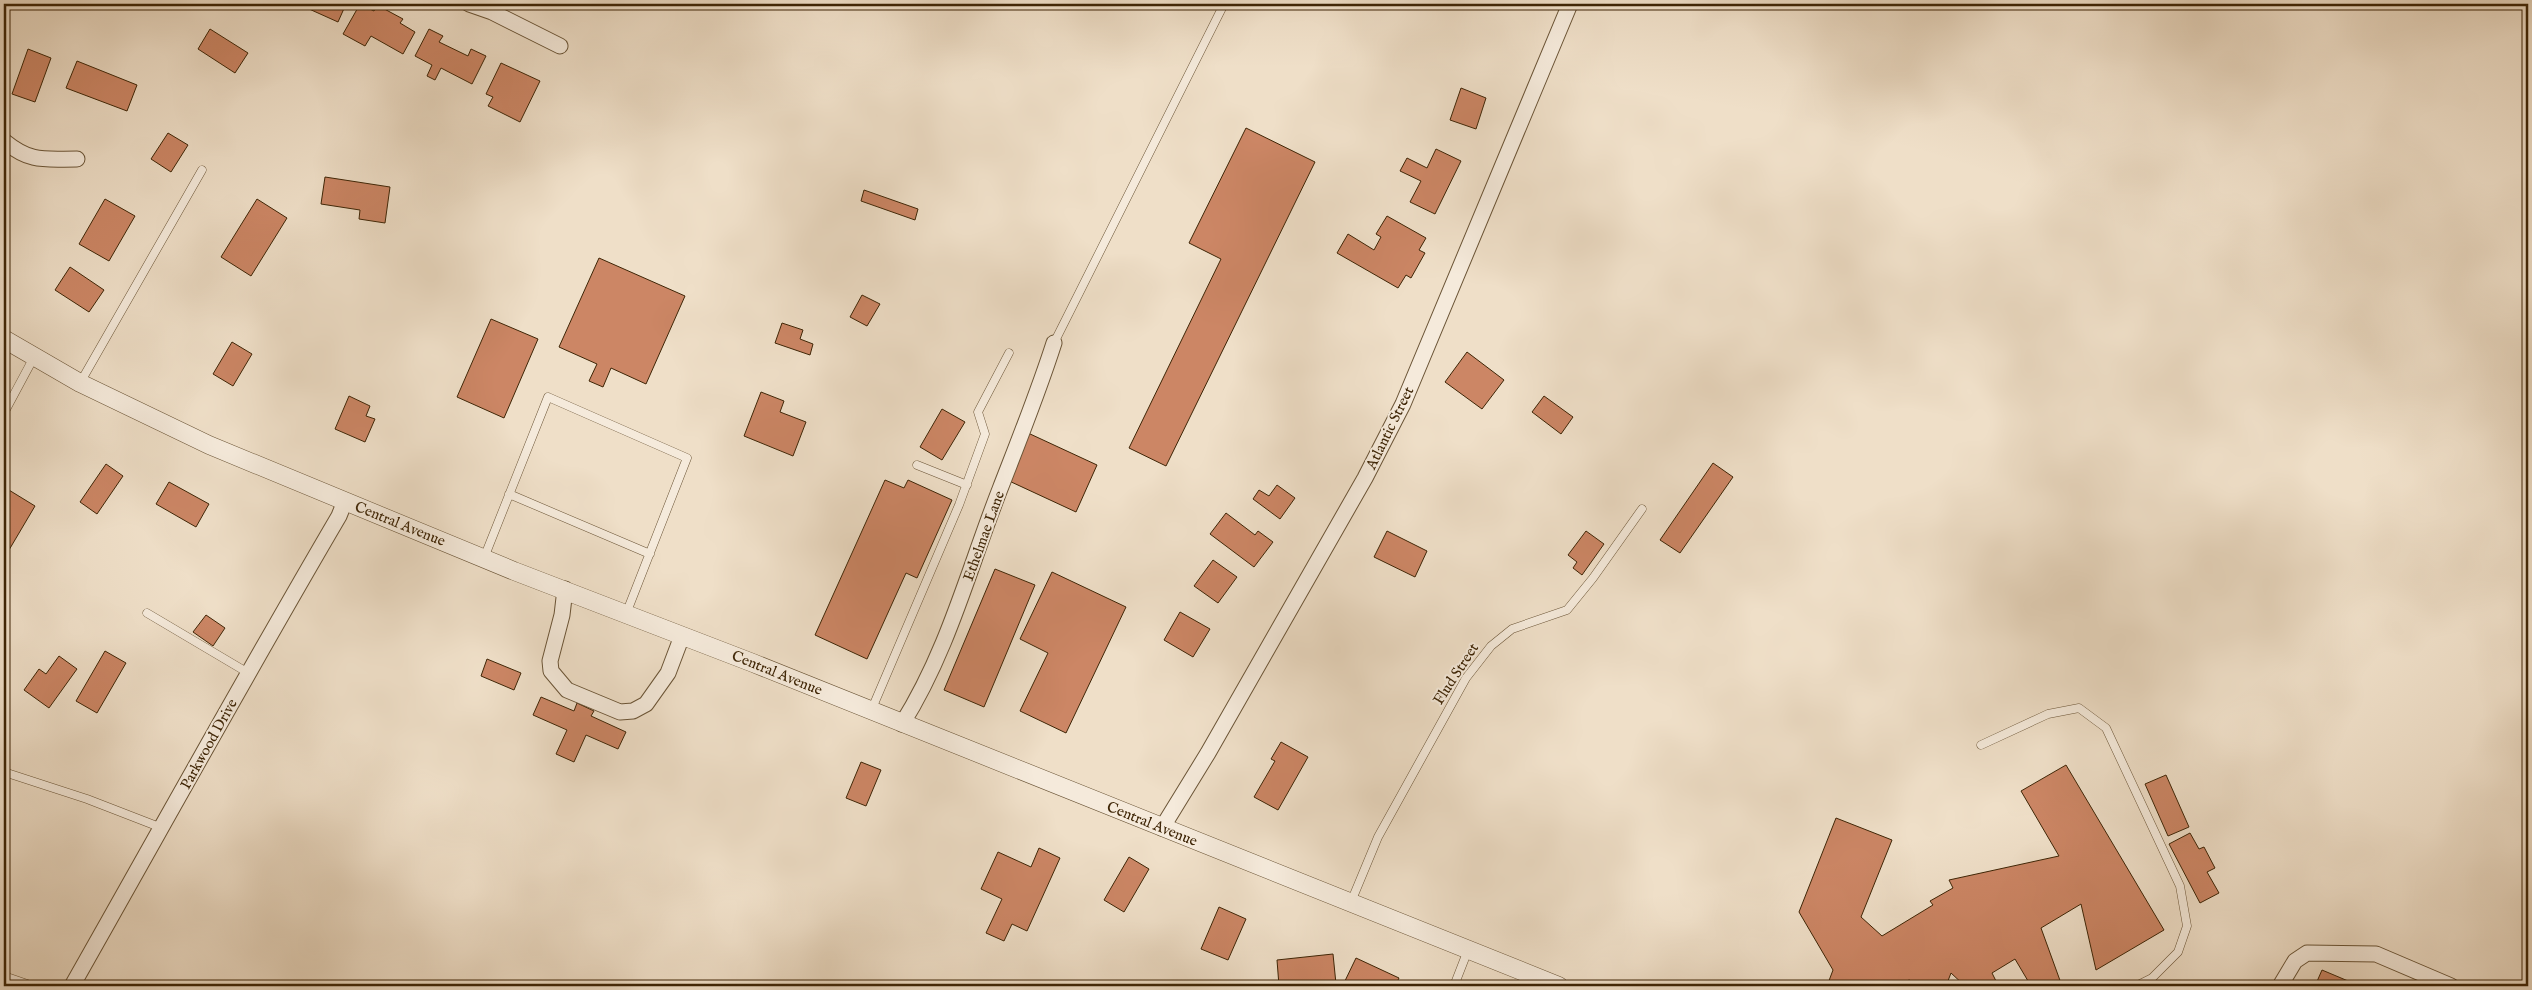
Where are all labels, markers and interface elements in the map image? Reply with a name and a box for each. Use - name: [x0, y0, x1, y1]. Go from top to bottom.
- street label: Atlantic Street: [1361, 383, 1418, 473]
- street label: Ethelmae Lane: [959, 488, 1009, 584]
- street label: Central Avenue: [352, 497, 448, 551]
- street label: Flud Street: [1429, 640, 1483, 708]
- street label: Central Avenue: [729, 646, 825, 700]
- street label: Parkwood Drive: [176, 695, 242, 793]
- street label: Central Avenue: [1104, 797, 1200, 851]

